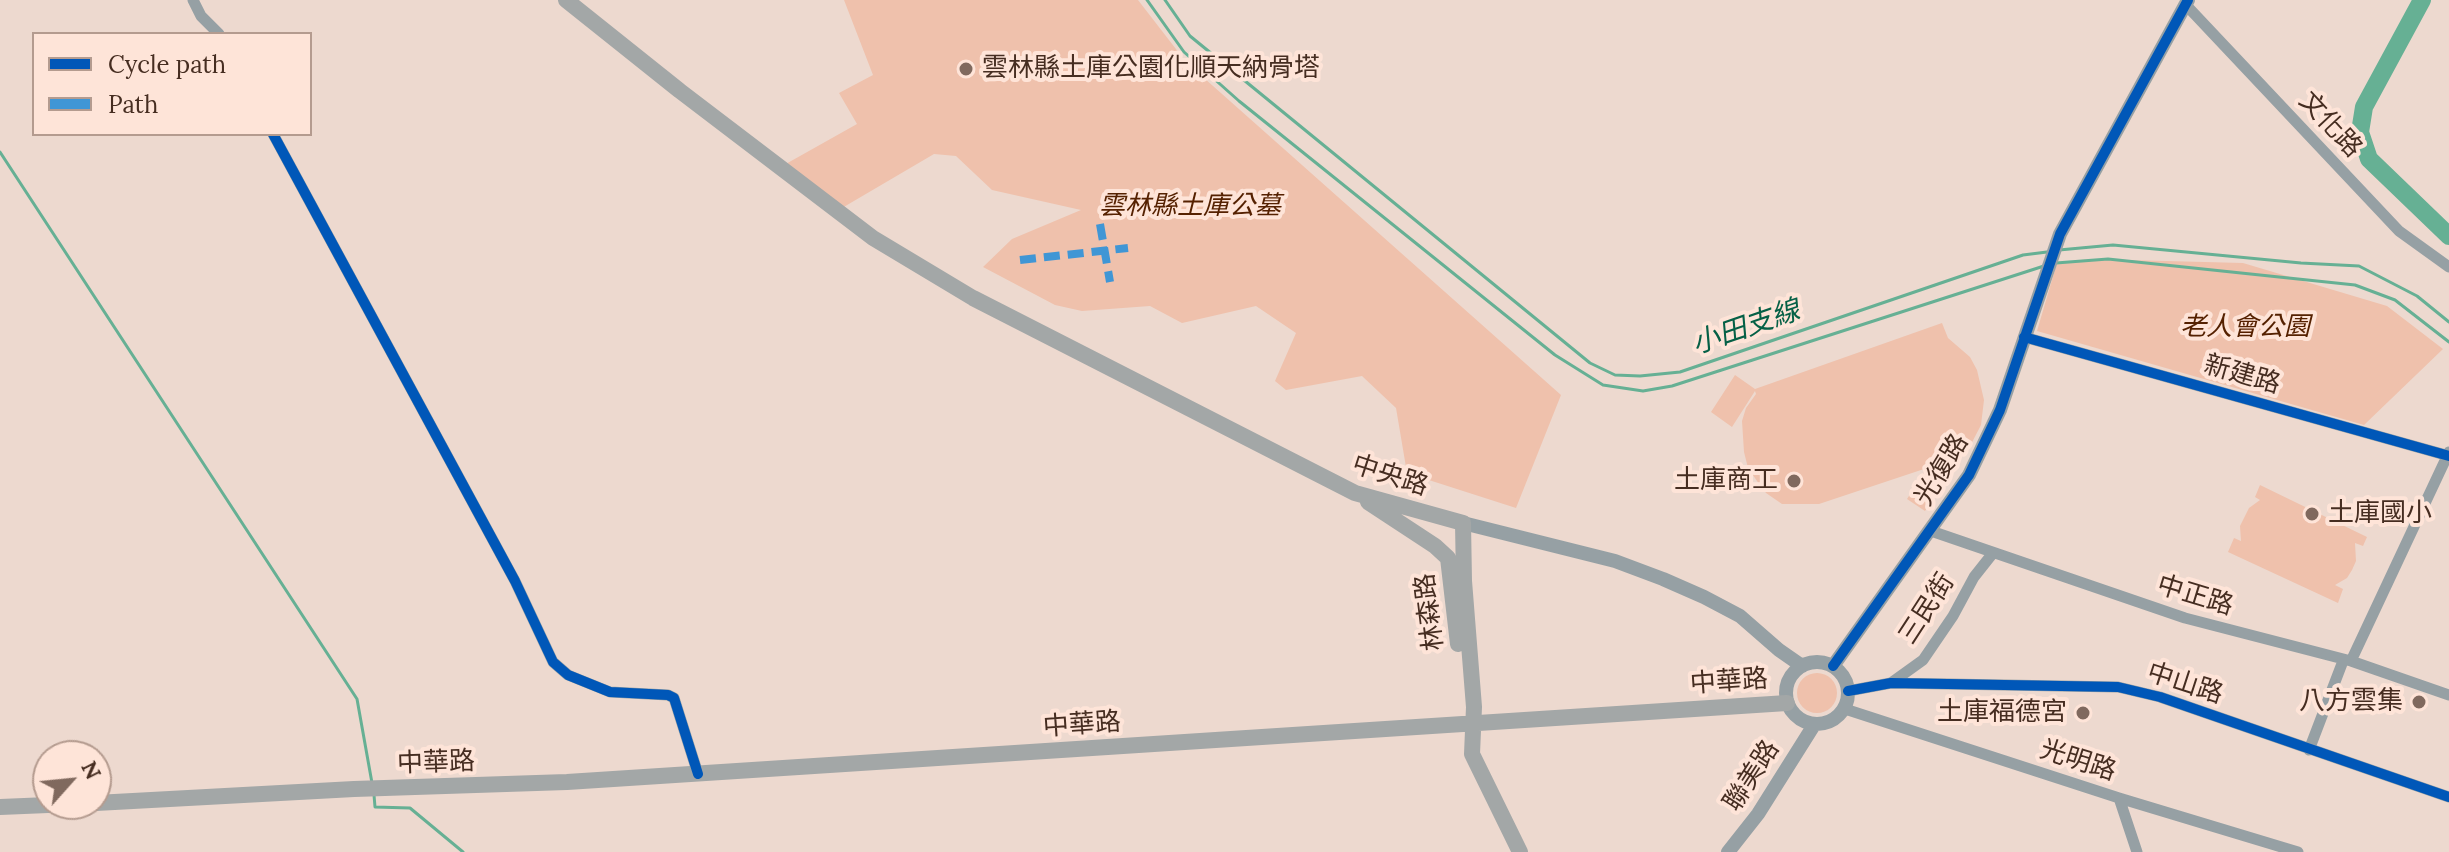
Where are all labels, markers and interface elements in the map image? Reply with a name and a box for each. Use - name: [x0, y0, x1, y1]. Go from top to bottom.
- legend: [32, 32, 312, 136]
- text: Cycle path: [108, 49, 226, 80]
- place label: 雲林縣土庫公園化順天納骨塔: [982, 53, 1320, 85]
- marker: 雲林縣土庫公園化順天納骨塔: [957, 60, 975, 78]
- street label: 文化路: [2292, 86, 2368, 164]
- text: Path: [108, 89, 158, 120]
- park label: 雲林縣土庫公墓: [1099, 191, 1281, 223]
- water label: 小田支線: [1688, 294, 1804, 362]
- park label: 老人會公園: [2180, 312, 2310, 344]
- street label: 新建路: [2200, 349, 2284, 401]
- street label: 光復路: [1909, 429, 1975, 511]
- street label: 中央路: [1348, 449, 1432, 503]
- place label: 土庫商工: [1674, 465, 1778, 497]
- marker: 土庫商工: [1785, 472, 1803, 490]
- place label: 土庫國小: [2328, 498, 2432, 530]
- marker: 土庫國小: [2303, 505, 2321, 523]
- street label: 三民街: [1893, 568, 1961, 650]
- street label: 中正路: [2153, 570, 2237, 622]
- street label: 林森路: [1410, 571, 1450, 653]
- street label: 中山路: [2143, 657, 2227, 711]
- street label: 中華路: [1689, 664, 1769, 700]
- place label: 八方雲集: [2299, 686, 2403, 718]
- marker: 八方雲集: [2410, 693, 2428, 711]
- place label: 土庫福德宮: [1937, 697, 2067, 729]
- marker: 土庫福德宮: [2074, 704, 2092, 722]
- street label: 中華路: [1042, 707, 1122, 743]
- street label: 光明路: [2036, 734, 2120, 788]
- street label: 聯美路: [1718, 735, 1786, 817]
- north arrow: [32, 740, 112, 820]
- street label: 中華路: [396, 746, 476, 780]
- text: N: [75, 756, 108, 784]

